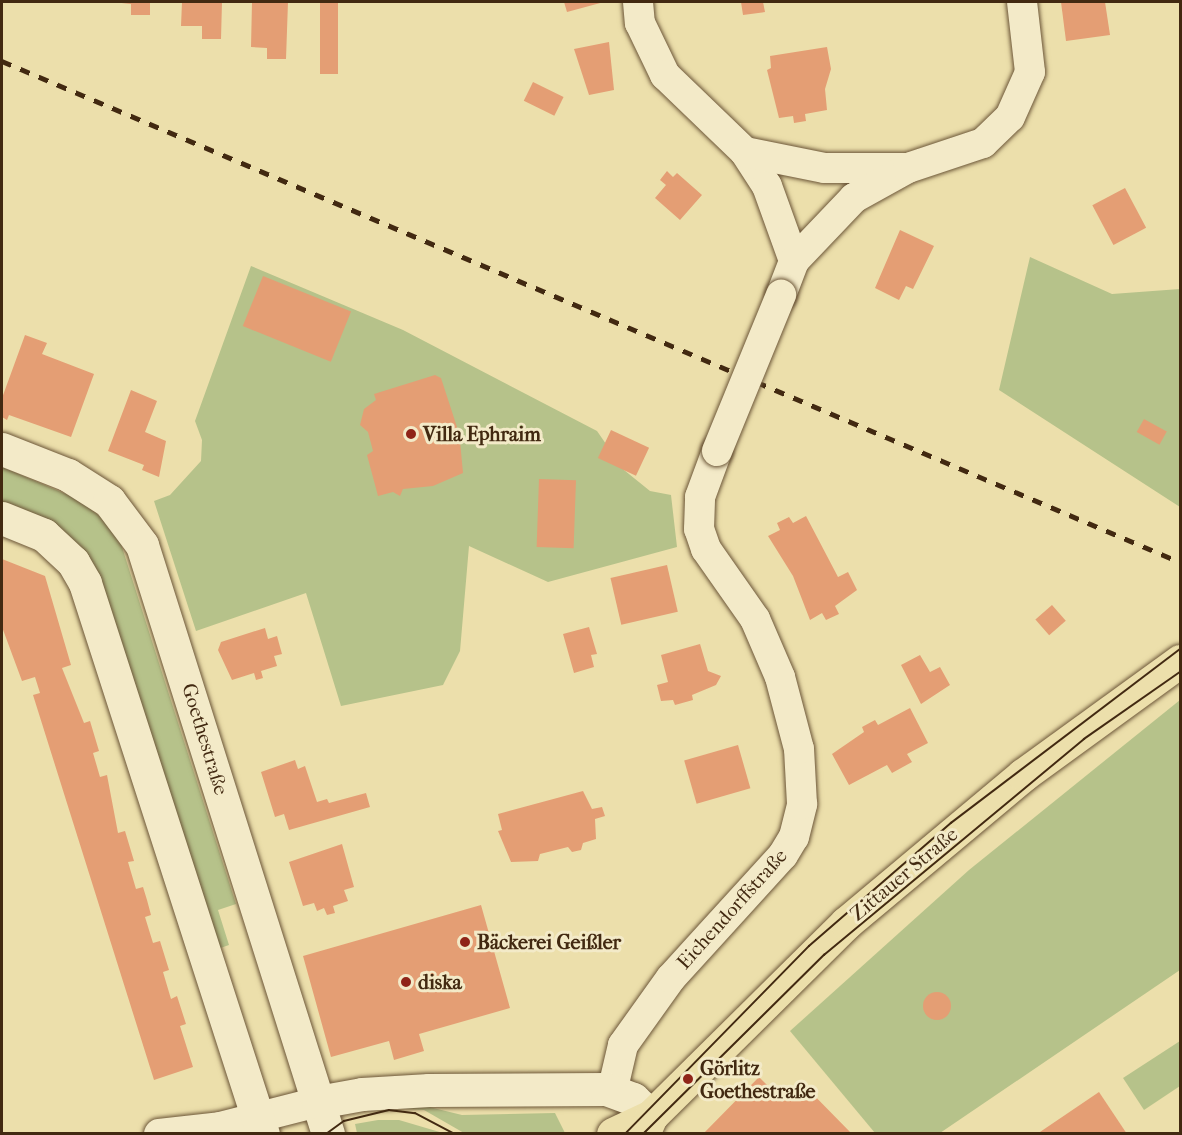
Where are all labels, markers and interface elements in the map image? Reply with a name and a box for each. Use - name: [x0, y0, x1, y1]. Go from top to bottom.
- place label: Villa Ephraim: [423, 422, 541, 446]
- marker: Villa Ephraim: [404, 427, 418, 441]
- street label: Goethestraße: [177, 680, 233, 798]
- street label: Zittauer Straße: [845, 822, 963, 926]
- street label: Eichendorffstraße: [672, 844, 792, 974]
- place label: Bäckerei Geißler: [477, 930, 621, 954]
- marker: Bäckerei Geißler: [458, 935, 472, 949]
- place label: diska: [418, 970, 462, 994]
- marker: diska: [399, 975, 413, 989]
- place label: Görlitz Goethestraße: [700, 1056, 815, 1103]
- marker: Görlitz Goethestraße: [681, 1072, 695, 1086]

